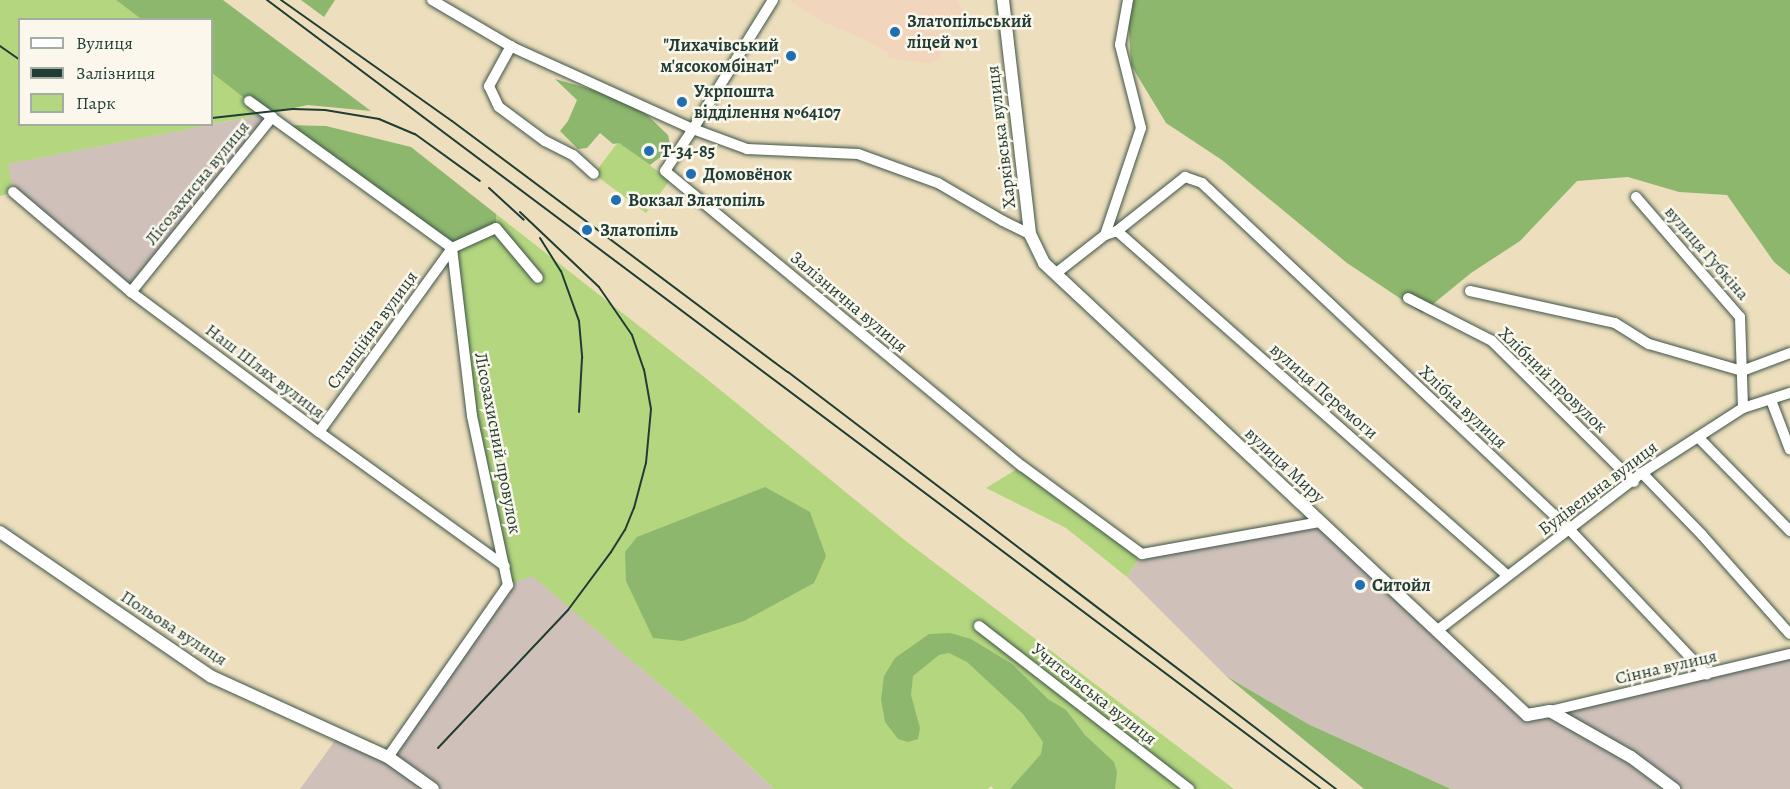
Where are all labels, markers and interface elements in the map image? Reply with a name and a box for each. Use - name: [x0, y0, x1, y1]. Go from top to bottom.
- place label: Златопільський ліцей №1: [907, 11, 1032, 54]
- legend: [18, 18, 213, 126]
- marker: Златопільський ліцей №1: [888, 25, 902, 39]
- text: Вулиця: [76, 31, 133, 55]
- place label: "Лихачівський м'ясокомбінат": [660, 35, 779, 78]
- marker: "Лихачівський м'ясокомбінат": [784, 49, 798, 63]
- text: Залізниця: [76, 61, 155, 85]
- street label: Харківська вулиця: [982, 64, 1020, 210]
- place label: Укрпошта відділення №64107: [694, 81, 841, 124]
- text: Парк: [76, 91, 116, 115]
- marker: Укрпошта відділення №64107: [675, 95, 689, 109]
- street label: Лісозахисна вулиця: [140, 116, 254, 250]
- place label: Т-34-85: [661, 140, 715, 162]
- marker: Т-34-85: [642, 144, 656, 158]
- place label: Домовёнок: [703, 163, 792, 185]
- marker: Домовёнок: [684, 167, 698, 181]
- place label: Вокзал Златопіль: [628, 189, 765, 211]
- marker: Вокзал Златопіль: [609, 193, 623, 207]
- street label: вулиця Губкіна: [1660, 201, 1754, 305]
- place label: Златопіль: [600, 219, 678, 241]
- marker: Златопіль: [578, 221, 596, 239]
- street label: Залізнична вулиця: [786, 247, 912, 357]
- street label: Станційна вулиця: [322, 267, 422, 393]
- street label: Наш Шлях вулиця: [201, 319, 329, 423]
- street label: Хлібний провулок: [1494, 322, 1612, 438]
- street label: вулиця Перемоги: [1266, 338, 1382, 444]
- street label: Лісозахисний провулок: [470, 350, 526, 536]
- street label: Хлібна вулиця: [1414, 361, 1512, 453]
- street label: вулиця Миру: [1241, 423, 1329, 507]
- street label: Будівельна вулиця: [1534, 436, 1662, 540]
- place label: Ситойл: [1372, 574, 1431, 596]
- marker: Ситойл: [1353, 578, 1367, 592]
- street label: Польова вулиця: [117, 586, 231, 670]
- street label: Учительська вулиця: [1027, 638, 1161, 750]
- street label: Сінна вулиця: [1613, 645, 1719, 689]

